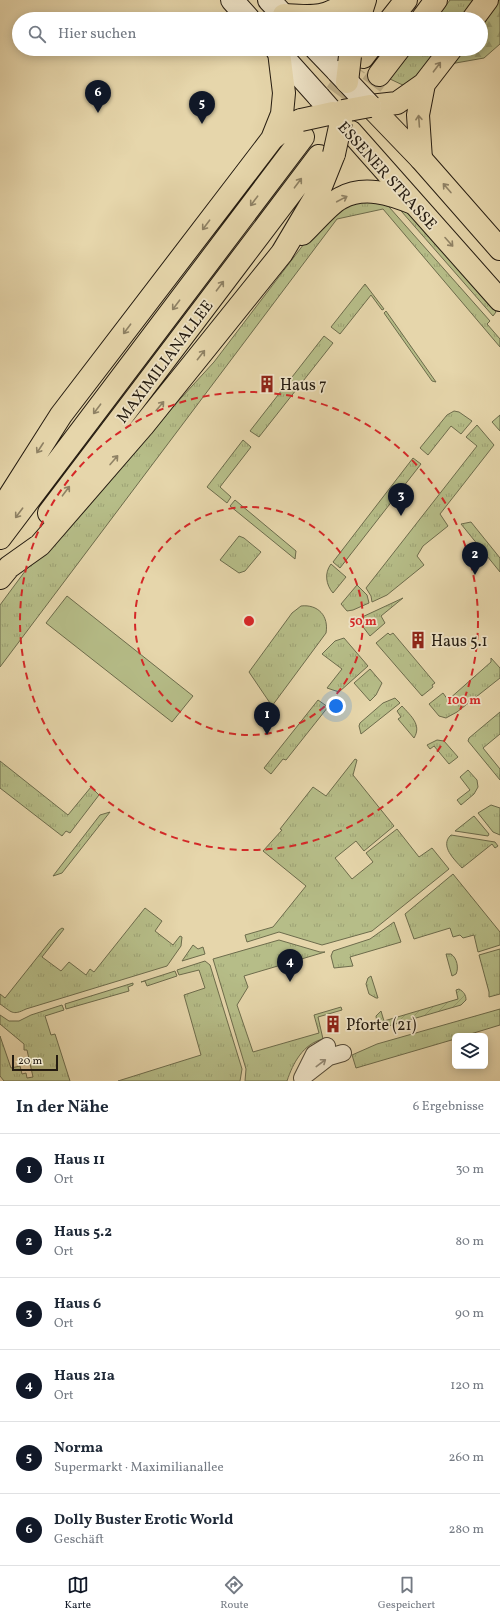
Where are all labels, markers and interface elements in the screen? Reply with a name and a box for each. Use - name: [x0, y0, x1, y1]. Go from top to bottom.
- search box: [12, 12, 488, 56]
- icon: search: [26, 23, 48, 45]
- text: Hier suchen: [58, 24, 136, 45]
- one-way arrow: [433, 61, 442, 72]
- pin: 6: [85, 80, 111, 113]
- pin: 5: [189, 91, 215, 124]
- one-way arrow: [415, 115, 422, 128]
- street label: ESSENER STRASSE: [332, 117, 441, 235]
- one-way arrow: [294, 177, 303, 188]
- one-way arrow: [442, 183, 451, 194]
- one-way arrow: [336, 195, 348, 202]
- one-way arrow: [250, 196, 258, 207]
- one-way arrow: [202, 220, 210, 231]
- one-way arrow: [444, 237, 453, 248]
- one-way arrow: [216, 281, 224, 292]
- street label: MAXIMILIANALLEE: [112, 296, 219, 428]
- one-way arrow: [171, 299, 180, 310]
- one-way arrow: [123, 323, 132, 334]
- one-way arrow: [197, 349, 206, 360]
- building icon: Haus 7: [257, 374, 277, 394]
- place label: Haus 7: [280, 375, 327, 397]
- one-way arrow: [156, 400, 165, 411]
- one-way arrow: [93, 403, 102, 414]
- one-way arrow: [36, 442, 44, 454]
- one-way arrow: [109, 454, 118, 465]
- pin: 3: [388, 483, 414, 516]
- one-way arrow: [62, 486, 70, 497]
- one-way arrow: [15, 507, 23, 518]
- pin: 2: [462, 542, 488, 575]
- centre of rings: [242, 614, 256, 628]
- text: 50 m: [349, 614, 377, 630]
- building icon: Haus 5.1: [408, 630, 428, 650]
- place label: Haus 5.1: [431, 631, 488, 653]
- text: 100 m: [447, 693, 481, 709]
- your location: [326, 696, 346, 716]
- pin: 1: [254, 702, 280, 735]
- pin: 4: [277, 949, 303, 982]
- building icon: Pforte (21): [323, 1014, 343, 1034]
- place label: Pforte (21): [346, 1015, 417, 1037]
- map controls: [452, 1033, 488, 1069]
- button: layers: [452, 1033, 488, 1069]
- scale bar: [12, 1053, 58, 1072]
- text: 20 m: [18, 1054, 42, 1069]
- one-way arrow: [316, 1059, 327, 1067]
- text: In der Nähe: [16, 1096, 109, 1119]
- text: 6 Ergebnisse: [413, 1098, 484, 1116]
- text: Haus 11: [54, 1150, 105, 1171]
- text: 1: [26, 1161, 32, 1179]
- text: 30 m: [456, 1161, 484, 1179]
- text: Ort: [54, 1171, 74, 1189]
- text: Haus 5.2: [54, 1222, 112, 1243]
- text: 2: [26, 1233, 32, 1251]
- text: 80 m: [455, 1233, 484, 1251]
- text: Ort: [54, 1243, 74, 1261]
- text: Haus 6: [54, 1294, 101, 1315]
- text: 3: [26, 1305, 32, 1323]
- text: 90 m: [455, 1305, 484, 1323]
- text: Ort: [54, 1315, 74, 1333]
- text: Haus 21a: [54, 1366, 115, 1387]
- text: 4: [25, 1377, 33, 1395]
- text: 120 m: [450, 1377, 484, 1395]
- text: Ort: [54, 1387, 74, 1405]
- text: Norma: [54, 1438, 103, 1459]
- text: 5: [26, 1449, 32, 1467]
- text: 260 m: [449, 1449, 484, 1467]
- text: Supermarkt · Maximilianallee: [54, 1459, 224, 1477]
- text: Dolly Buster Erotic World: [54, 1510, 233, 1531]
- text: 6: [25, 1521, 33, 1539]
- text: 280 m: [448, 1521, 484, 1539]
- text: Geschäft: [54, 1531, 104, 1549]
- tab: Karte: [65, 1574, 91, 1613]
- tab: Route: [220, 1574, 249, 1613]
- tab: Gespeichert: [378, 1574, 435, 1613]

